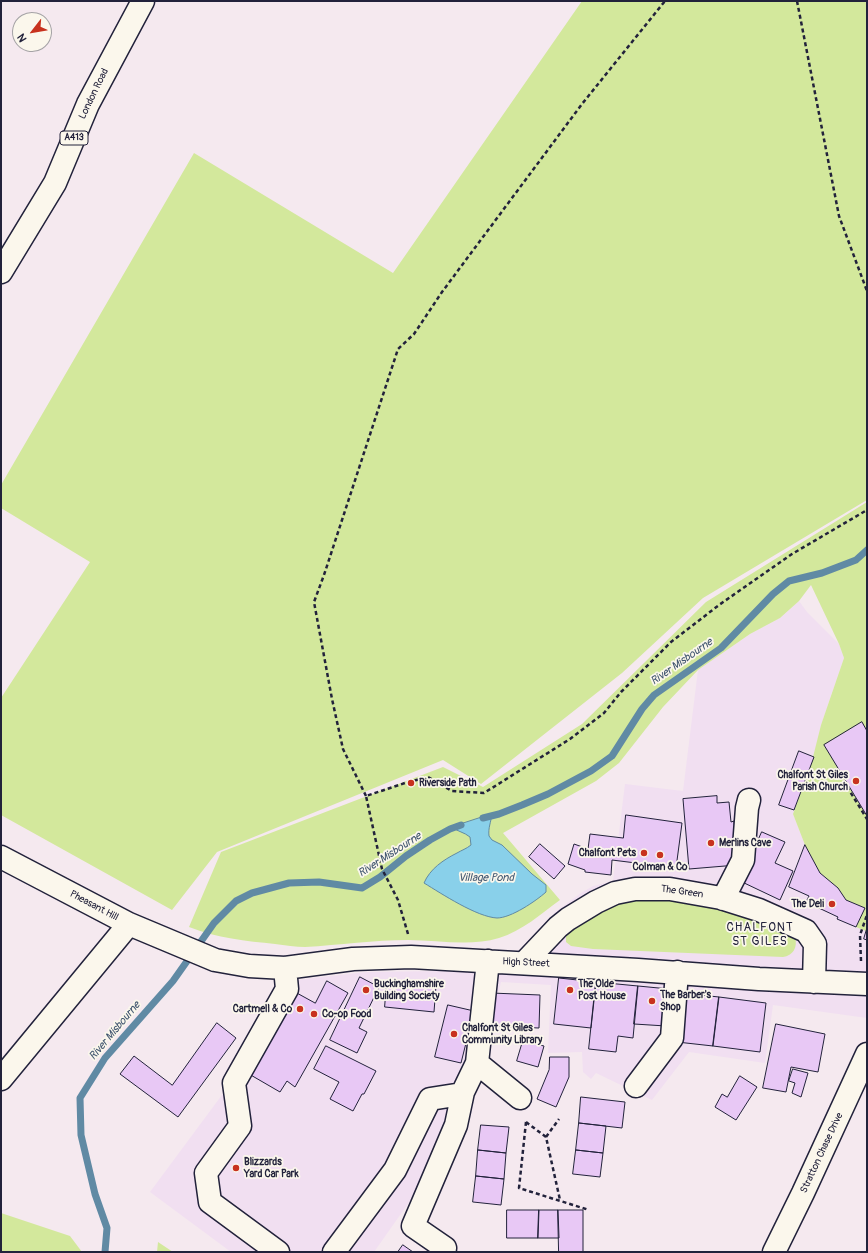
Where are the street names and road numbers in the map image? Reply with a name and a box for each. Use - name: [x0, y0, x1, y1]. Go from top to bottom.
- street label: London Road: [77, 67, 111, 121]
- road number: A413: [60, 131, 88, 145]
- street label: The Green: [660, 883, 704, 901]
- street label: Pheasant Hill: [68, 888, 120, 924]
- street label: High Street: [502, 956, 550, 970]
- street label: Stratton Chase Drive: [798, 1111, 846, 1195]

